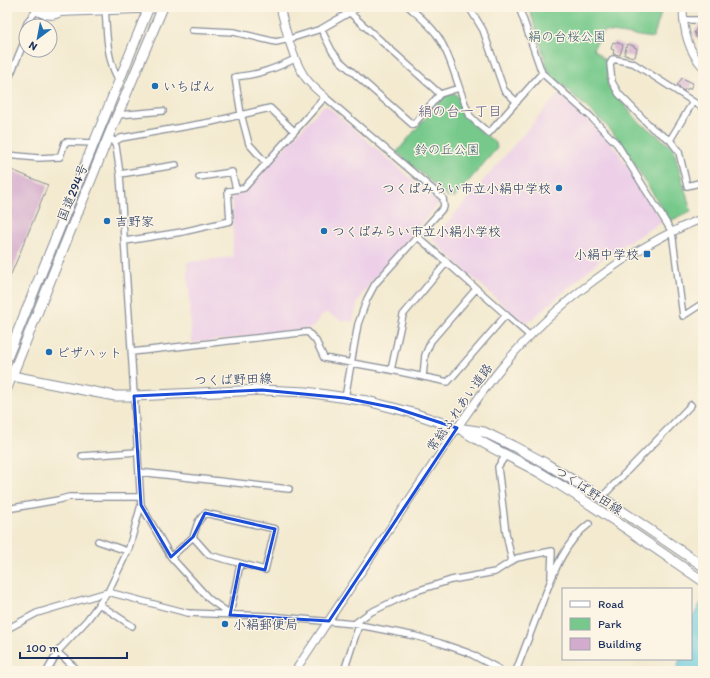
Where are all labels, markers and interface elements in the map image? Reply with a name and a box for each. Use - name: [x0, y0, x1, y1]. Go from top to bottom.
- north arrow: [18, 18, 58, 58]
- park label: 絹の台桜公園: [528, 29, 606, 44]
- text: N: [26, 39, 40, 54]
- place label: いちばん: [163, 79, 215, 94]
- marker: いちばん: [150, 81, 160, 91]
- district label: 絹の台一丁目: [418, 103, 502, 120]
- park label: 鈴の丘公園: [414, 142, 480, 157]
- street label: 国道294号: [54, 161, 91, 223]
- place label: つくばみらい市立小絹中学校: [382, 181, 551, 196]
- marker: つくばみらい市立小絹中学校: [554, 183, 564, 193]
- place label: 吉野家: [115, 214, 154, 229]
- marker: 吉野家: [102, 216, 112, 226]
- place label: つくばみらい市立小絹小学校: [332, 224, 501, 239]
- marker: つくばみらい市立小絹小学校: [319, 226, 329, 236]
- place label: 小絹中学校: [574, 247, 639, 262]
- marker: 小絹中学校: [642, 249, 652, 259]
- place label: ピザハット: [57, 345, 122, 360]
- marker: ピザハット: [44, 347, 54, 357]
- street label: 常総ふれあい道路: [423, 360, 495, 454]
- street label: つくば野田線: [194, 371, 273, 388]
- street label: つくば野田線: [552, 463, 626, 518]
- legend: [562, 588, 692, 660]
- text: Road: [598, 597, 624, 611]
- place label: 小絹郵便局: [233, 617, 298, 632]
- text: Park: [598, 617, 622, 631]
- marker: 小絹郵便局: [220, 619, 230, 629]
- scale bar: [20, 634, 127, 660]
- text: Building: [598, 637, 642, 651]
- text: 100 m: [26, 641, 59, 655]

